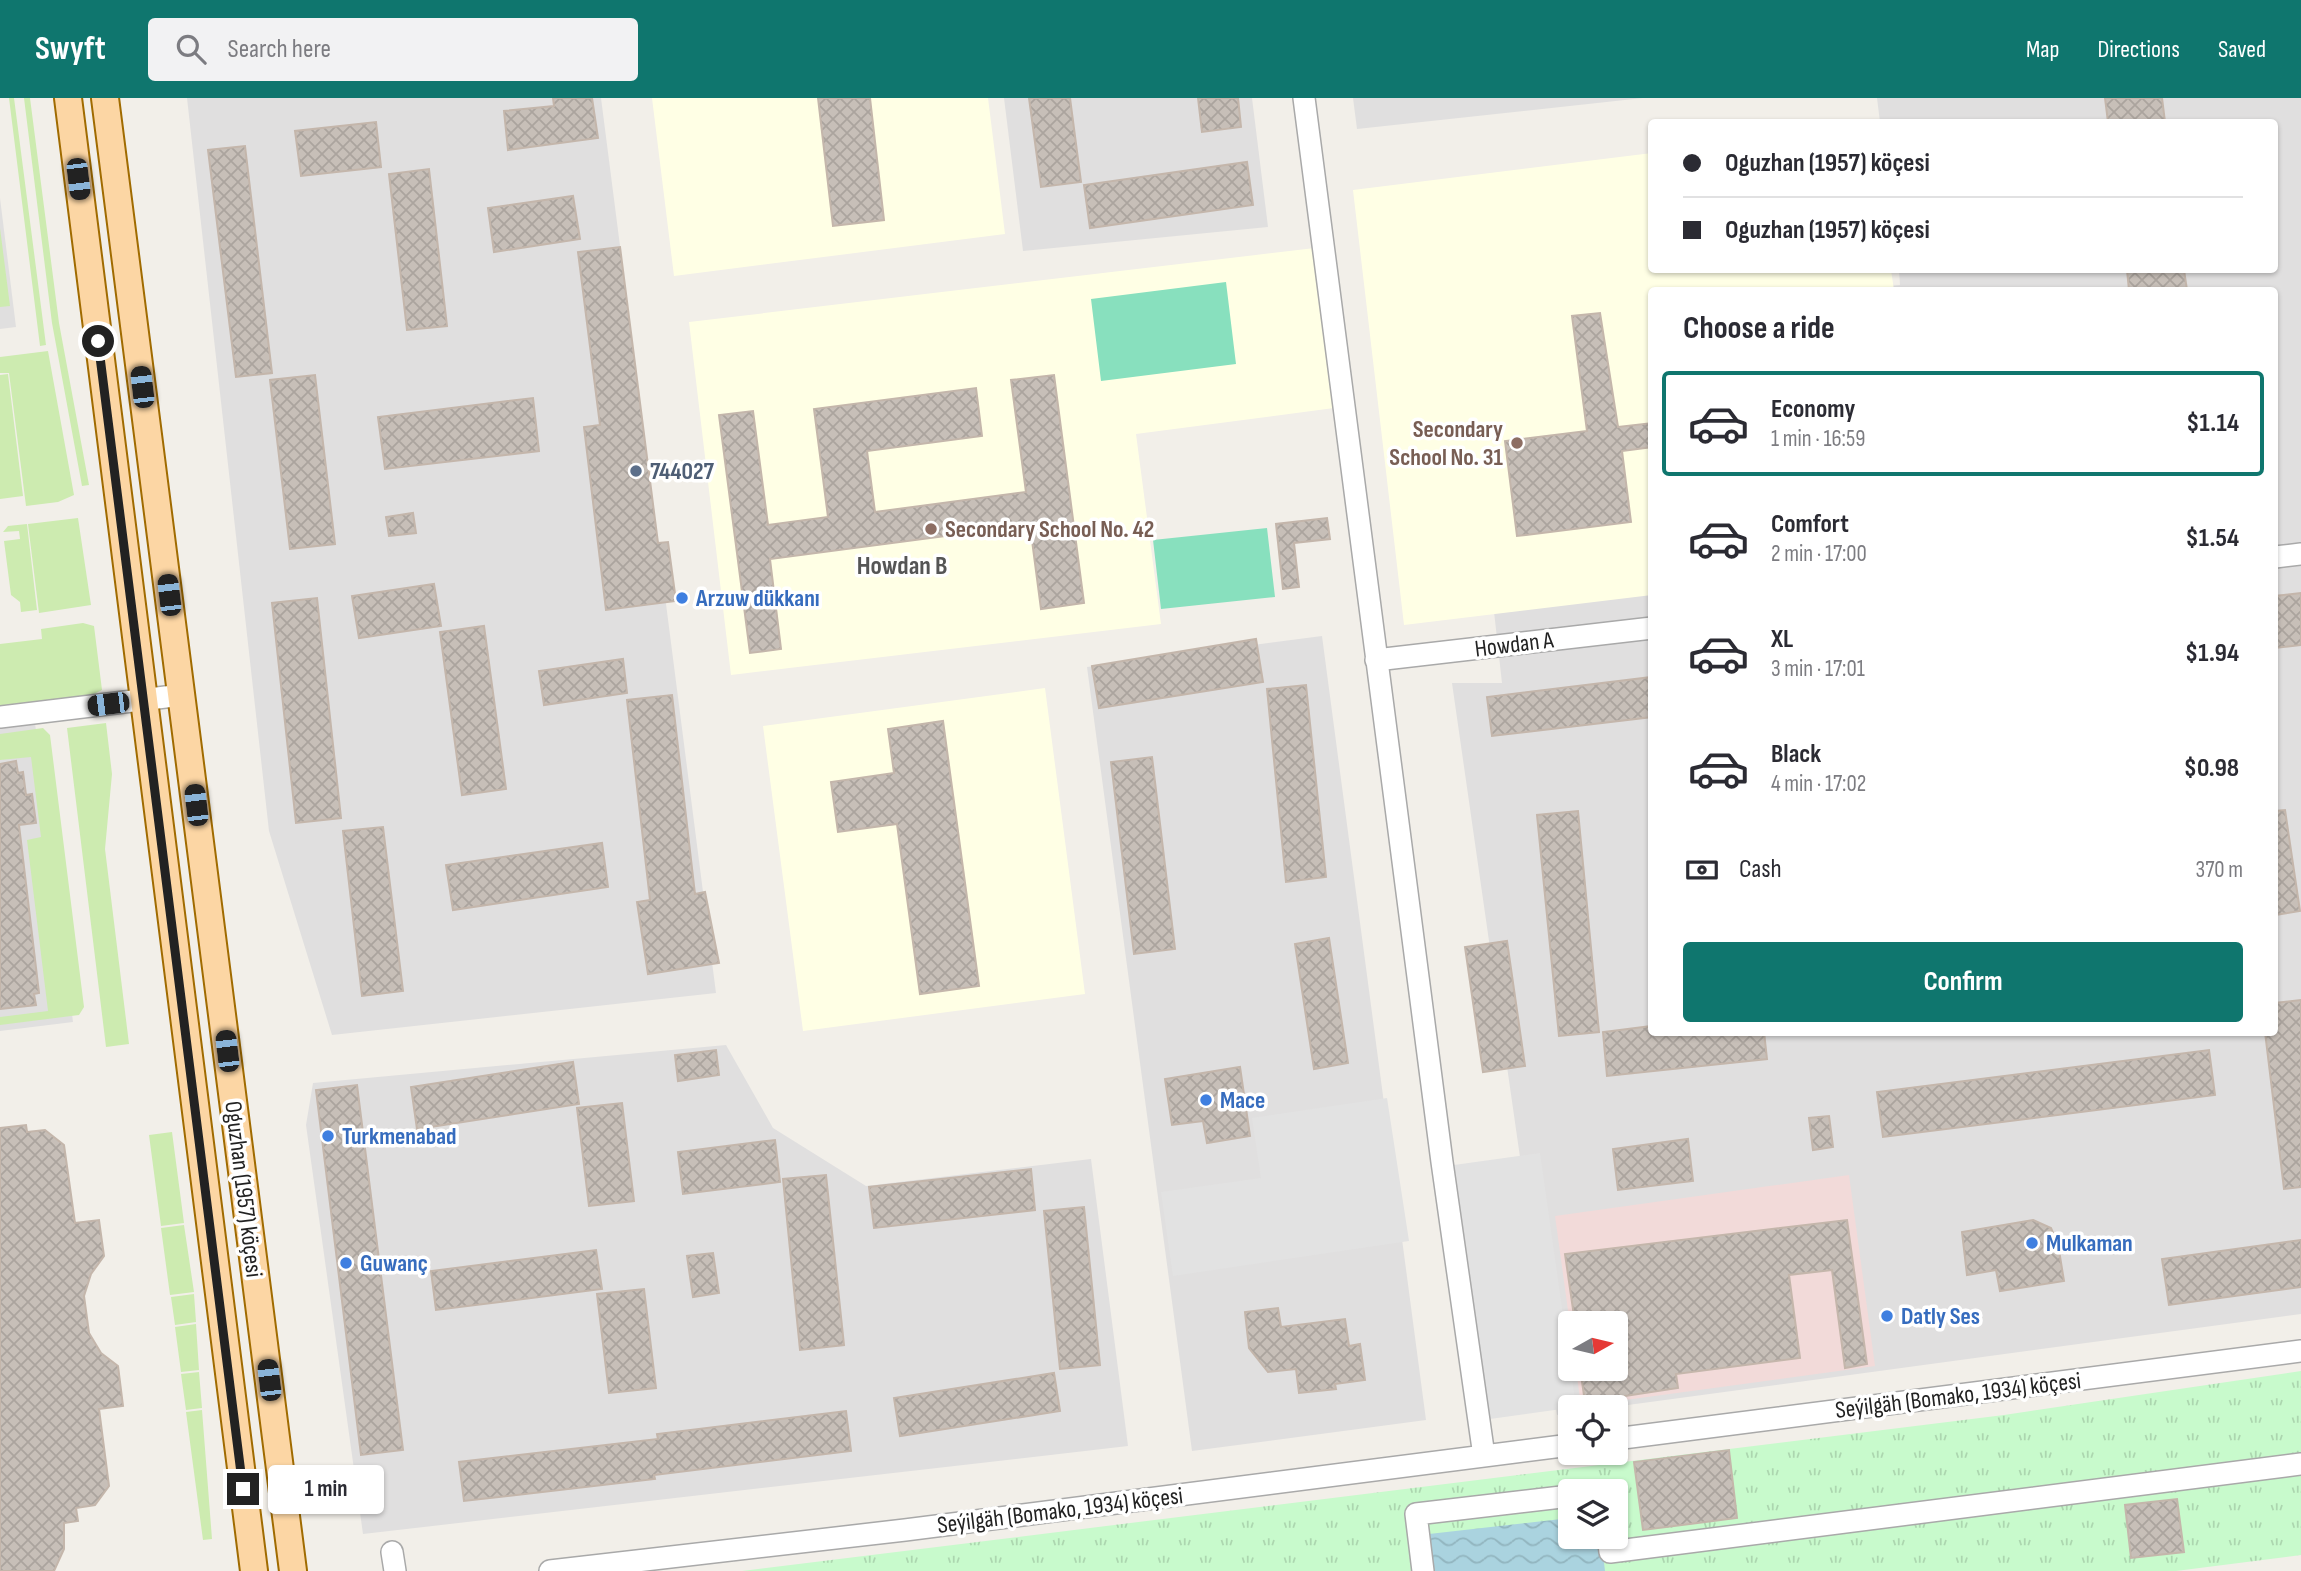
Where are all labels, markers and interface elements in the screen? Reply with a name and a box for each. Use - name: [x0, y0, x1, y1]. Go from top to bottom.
- search box: [148, 18, 638, 81]
- text: Swyft: [35, 29, 106, 69]
- icon: search: [172, 30, 210, 68]
- text: Search here: [228, 34, 331, 65]
- text: Map: [2026, 35, 2059, 64]
- text: Directions: [2097, 35, 2180, 64]
- text: Saved: [2218, 35, 2266, 64]
- text: Oguzhan (1957) köçesi: [1725, 148, 1930, 179]
- car: [66, 157, 91, 201]
- text: Oguzhan (1957) köçesi: [1725, 215, 1930, 246]
- text: Choose a ride: [1683, 309, 1835, 348]
- route start: [82, 325, 114, 357]
- car: [130, 365, 155, 409]
- icon: car: [1687, 392, 1750, 455]
- text: Economy: [1771, 394, 1855, 425]
- text: $1.14: [2186, 408, 2239, 439]
- place label: Secondary School No. 31: [1389, 415, 1504, 472]
- text: 1 min · 16:59: [1771, 425, 1865, 453]
- marker: Secondary School No. 31: [1509, 435, 1525, 451]
- place label: 744027: [650, 457, 714, 486]
- marker: 744027: [628, 463, 644, 479]
- icon: car: [1687, 507, 1750, 570]
- text: Comfort: [1771, 509, 1849, 540]
- place label: Secondary School No. 42: [945, 515, 1154, 544]
- marker: Secondary School No. 42: [923, 521, 939, 537]
- text: $1.54: [2185, 523, 2239, 554]
- text: 2 min · 17:00: [1771, 540, 1867, 568]
- district label: Howdan B: [857, 551, 947, 582]
- car: [157, 573, 182, 617]
- place label: Arzuw dükkanı: [695, 584, 820, 613]
- marker: Arzuw dükkanı: [674, 590, 690, 606]
- icon: car: [1687, 622, 1750, 685]
- text: XL: [1771, 624, 1793, 655]
- street label: Howdan A: [1473, 625, 1556, 664]
- text: $1.94: [2185, 638, 2239, 669]
- text: 3 min · 17:01: [1771, 655, 1865, 683]
- car: [86, 691, 131, 717]
- icon: car: [1687, 737, 1750, 800]
- text: Black: [1771, 739, 1821, 770]
- text: $0.98: [2184, 753, 2239, 784]
- text: 4 min · 17:02: [1771, 770, 1866, 798]
- car: [184, 783, 209, 827]
- icon: cash: [1683, 851, 1721, 889]
- text: Cash: [1739, 854, 1782, 885]
- text: 370 m: [2196, 856, 2243, 884]
- button: Confirm: [1683, 942, 2243, 1022]
- car: [215, 1029, 240, 1073]
- place label: Mace: [1220, 1086, 1265, 1115]
- marker: Mace: [1198, 1092, 1214, 1108]
- street label: Oguzhan (1957) köçesi: [218, 1099, 269, 1279]
- place label: Turkmenabad: [342, 1122, 457, 1151]
- marker: Turkmenabad: [320, 1128, 336, 1144]
- place label: Mulkaman: [2046, 1229, 2133, 1258]
- marker: Mulkaman: [2024, 1235, 2040, 1251]
- place label: Guwanç: [360, 1249, 428, 1278]
- marker: Guwanç: [338, 1255, 354, 1271]
- place label: Datly Ses: [1901, 1302, 1980, 1331]
- marker: Datly Ses: [1879, 1308, 1895, 1324]
- north arrow: [1558, 1311, 1628, 1381]
- map controls: [1558, 1311, 1628, 1549]
- car: [257, 1358, 282, 1402]
- street label: Seýilgäh (Bomako, 1934) köçesi: [1834, 1366, 2083, 1425]
- button: locate: [1558, 1395, 1628, 1465]
- callout: 1 min: [268, 1464, 383, 1514]
- route end: [227, 1473, 259, 1505]
- text: 1 min: [305, 1475, 347, 1503]
- button: layers: [1558, 1479, 1628, 1549]
- street label: Seýilgäh (Bomako, 1934) köçesi: [936, 1481, 1185, 1540]

